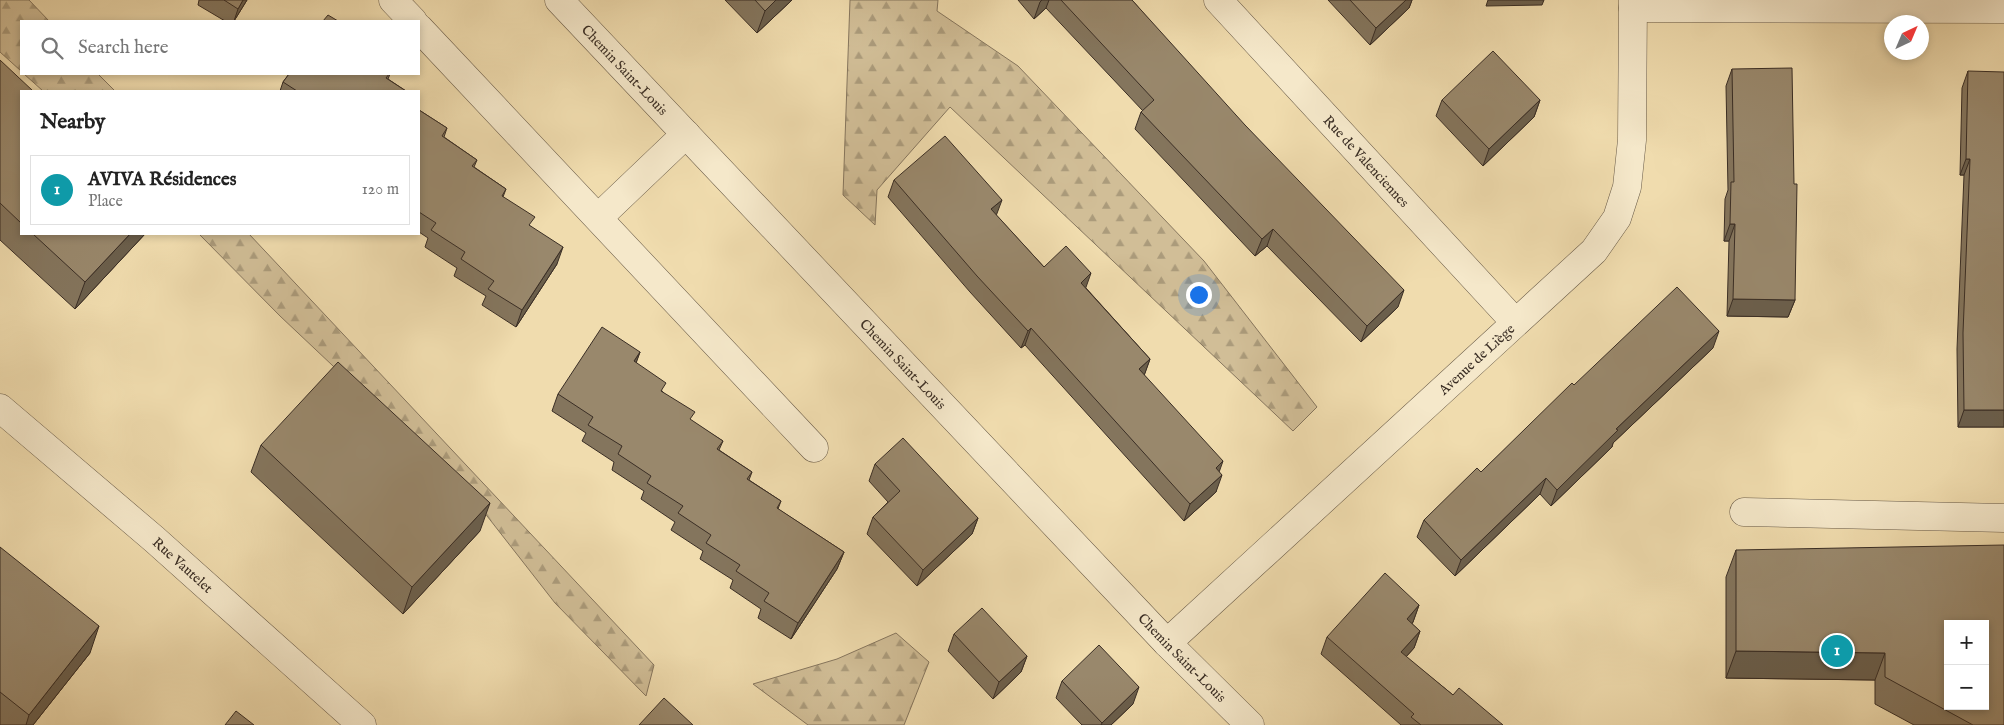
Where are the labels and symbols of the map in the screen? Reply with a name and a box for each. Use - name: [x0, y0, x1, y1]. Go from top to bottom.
- north arrow: [1884, 15, 1929, 60]
- street label: Chemin Saint-Louis: [577, 21, 671, 120]
- street label: Rue de Valenciennes: [1319, 112, 1413, 211]
- your location: [1186, 282, 1212, 308]
- street label: Chemin Saint-Louis: [855, 316, 950, 414]
- street label: Avenue de Liège: [1435, 320, 1519, 400]
- street label: Rue Vautelet: [148, 534, 216, 598]
- street label: Chemin Saint-Louis: [1134, 610, 1230, 707]
- pin: 1: [1821, 632, 1853, 670]

